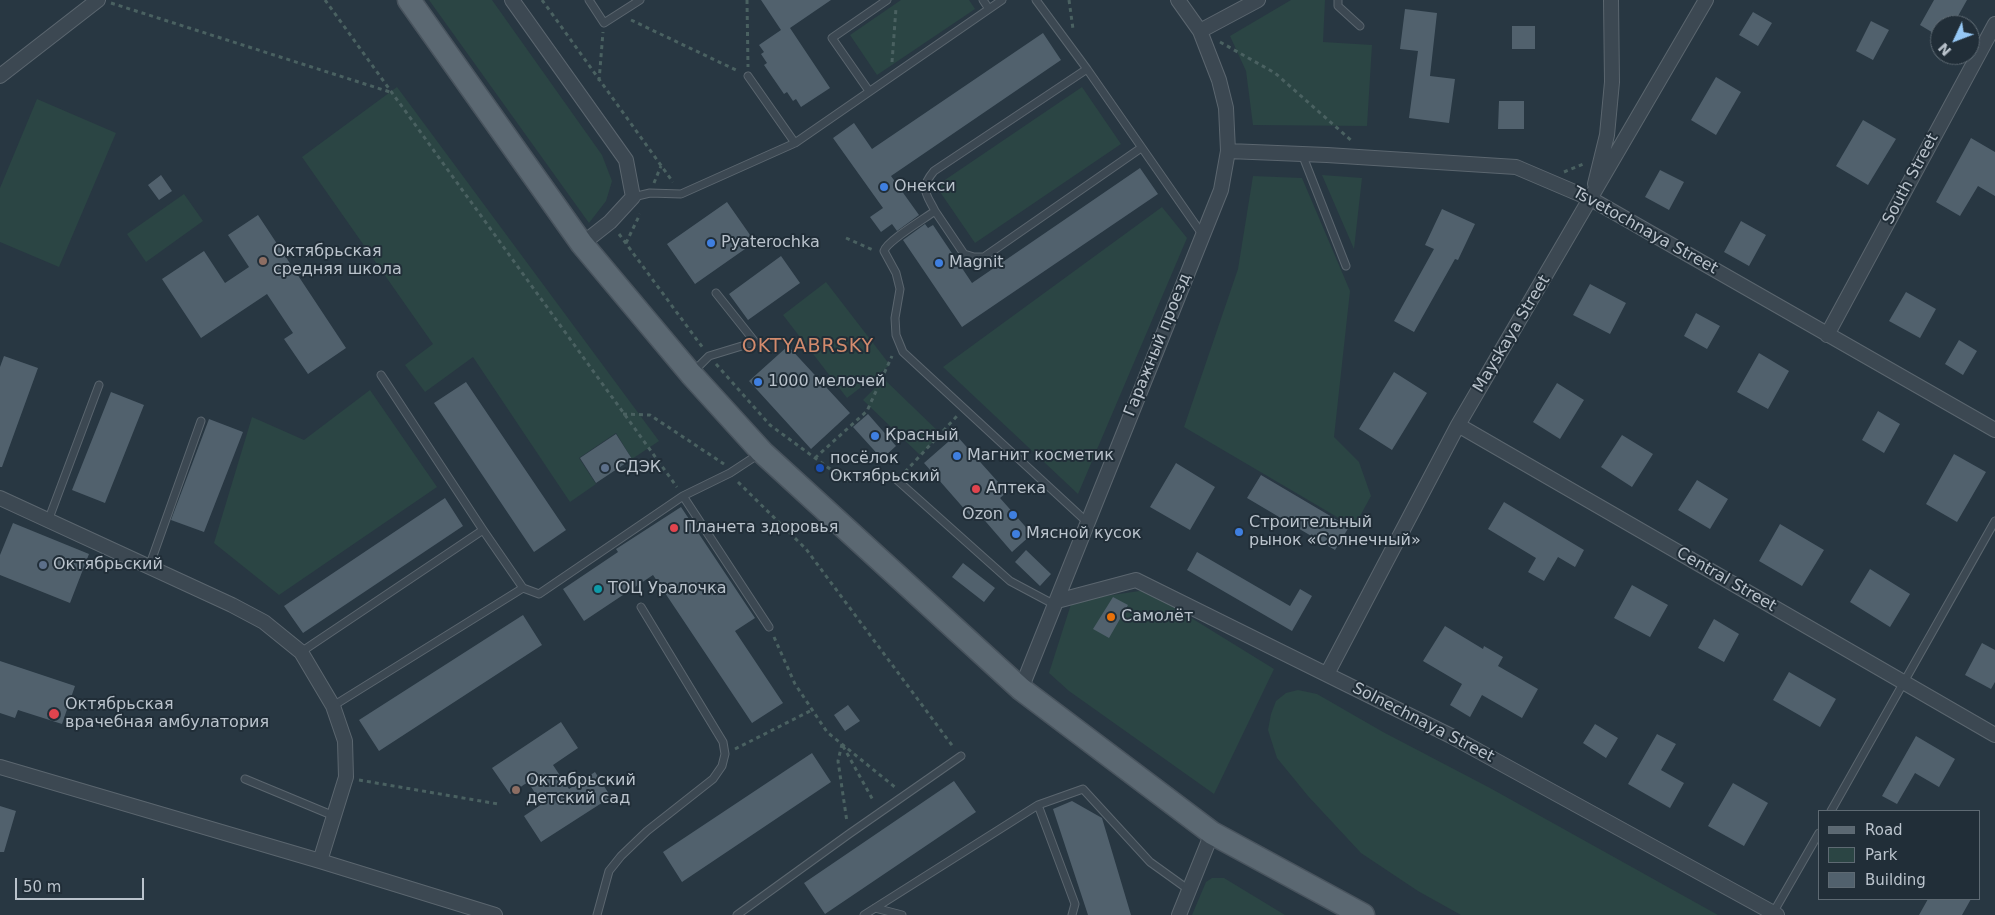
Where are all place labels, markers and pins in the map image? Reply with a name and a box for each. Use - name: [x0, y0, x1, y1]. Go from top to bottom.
- place label: Онекси: [894, 177, 956, 197]
- marker: Онекси: [878, 181, 890, 193]
- place label: Pyaterochka: [721, 233, 820, 253]
- marker: Pyaterochka: [705, 237, 717, 249]
- place label: Октябрьская средняя школа: [273, 242, 402, 280]
- place label: Magnit: [949, 253, 1004, 273]
- marker: Октябрьская средняя школа: [257, 255, 269, 267]
- marker: Magnit: [933, 257, 945, 269]
- place label: 1000 мелочей: [768, 372, 885, 392]
- marker: 1000 мелочей: [752, 376, 764, 388]
- place label: Красный: [885, 426, 959, 446]
- marker: Красный: [869, 430, 881, 442]
- place label: Магнит косметик: [967, 446, 1114, 466]
- place label: посёлок Октябрьский: [830, 449, 940, 487]
- marker: Магнит косметик: [951, 450, 963, 462]
- place label: СДЭК: [615, 458, 661, 478]
- marker: СДЭК: [599, 462, 611, 474]
- marker: посёлок Октябрьский: [814, 462, 826, 474]
- place label: Аптека: [986, 479, 1046, 499]
- marker: Аптека: [970, 483, 982, 495]
- place label: Ozon: [962, 505, 1003, 525]
- marker: Ozon: [1007, 509, 1019, 521]
- place label: Строительный рынок «Солнечный»: [1249, 513, 1421, 551]
- place label: Планета здоровья: [684, 518, 838, 538]
- marker: Планета здоровья: [668, 522, 680, 534]
- place label: Мясной кусок: [1026, 524, 1141, 544]
- marker: Строительный рынок «Солнечный»: [1233, 526, 1245, 538]
- marker: Мясной кусок: [1010, 528, 1022, 540]
- place label: Октябрьский: [53, 555, 163, 575]
- marker: Октябрьский: [37, 559, 49, 571]
- place label: ТОЦ Уралочка: [608, 579, 727, 599]
- marker: ТОЦ Уралочка: [592, 583, 604, 595]
- place label: Самолёт: [1121, 607, 1193, 627]
- marker: Самолёт: [1105, 611, 1117, 623]
- place label: Октябрьская врачебная амбулатория: [65, 695, 269, 733]
- marker: Октябрьская врачебная амбулатория: [47, 707, 61, 721]
- place label: Октябрьский детский сад: [526, 771, 636, 809]
- marker: Октябрьский детский сад: [510, 784, 522, 796]

